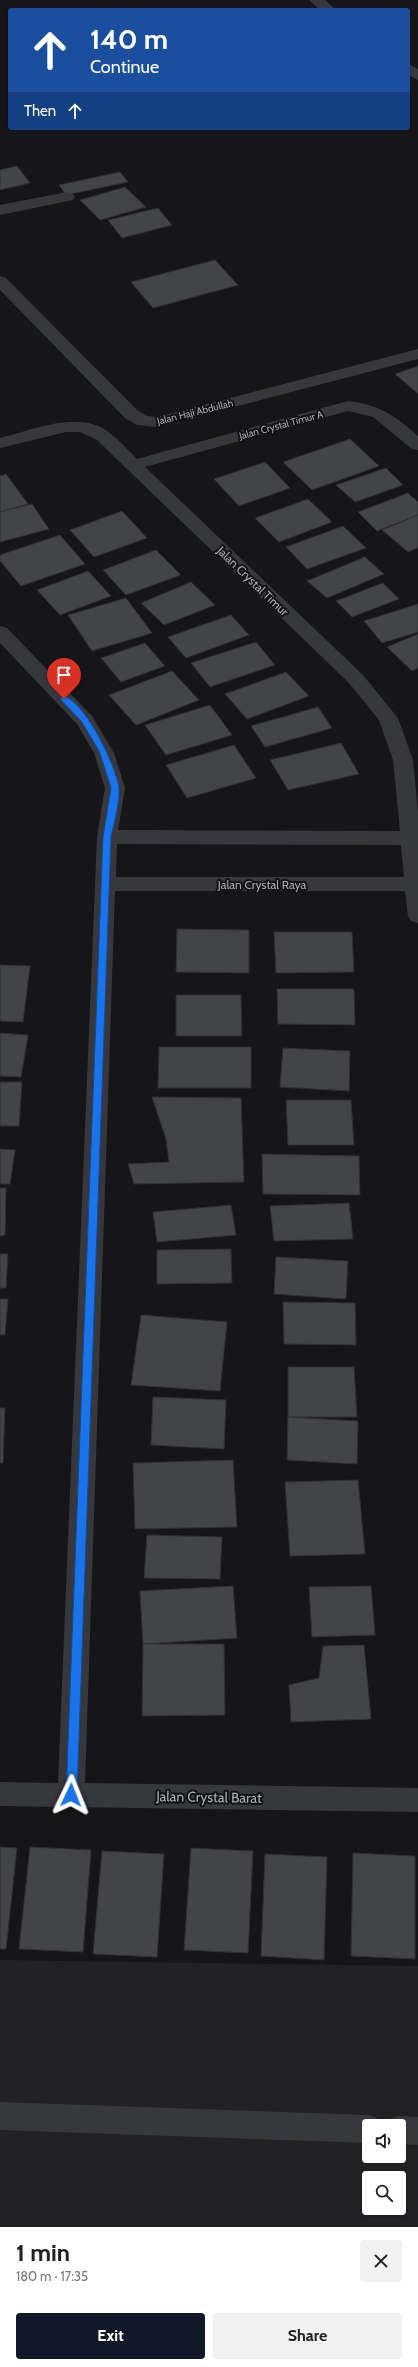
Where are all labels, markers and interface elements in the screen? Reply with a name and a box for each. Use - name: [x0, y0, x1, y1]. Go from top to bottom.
- text: 140 m: [90, 22, 168, 56]
- icon: ahead: [24, 24, 76, 76]
- text: Continue: [90, 56, 159, 78]
- icon: ahead: [64, 100, 86, 122]
- text: Then: [24, 102, 56, 120]
- street label: Jalan Haji Abdullah: [155, 396, 234, 428]
- street label: Jalan Crystal Timur A: [237, 407, 325, 443]
- street label: Jalan Crystal Timur: [213, 542, 292, 619]
- pin: [47, 658, 81, 699]
- icon: arrive: [53, 664, 75, 686]
- street label: Jalan Crystal Raya: [217, 877, 307, 892]
- position arrow: [50, 1774, 92, 1816]
- street label: Jalan Crystal Barat: [155, 1787, 262, 1807]
- map controls: [362, 2119, 406, 2215]
- button: sound: [362, 2119, 406, 2163]
- button: search: [362, 2171, 406, 2215]
- text: 1 min: [16, 2238, 70, 2267]
- button: close: [360, 2240, 402, 2282]
- text: 180 m · 17:35: [16, 2268, 88, 2284]
- button: Exit: [16, 2313, 205, 2359]
- button: Share: [213, 2313, 402, 2359]

